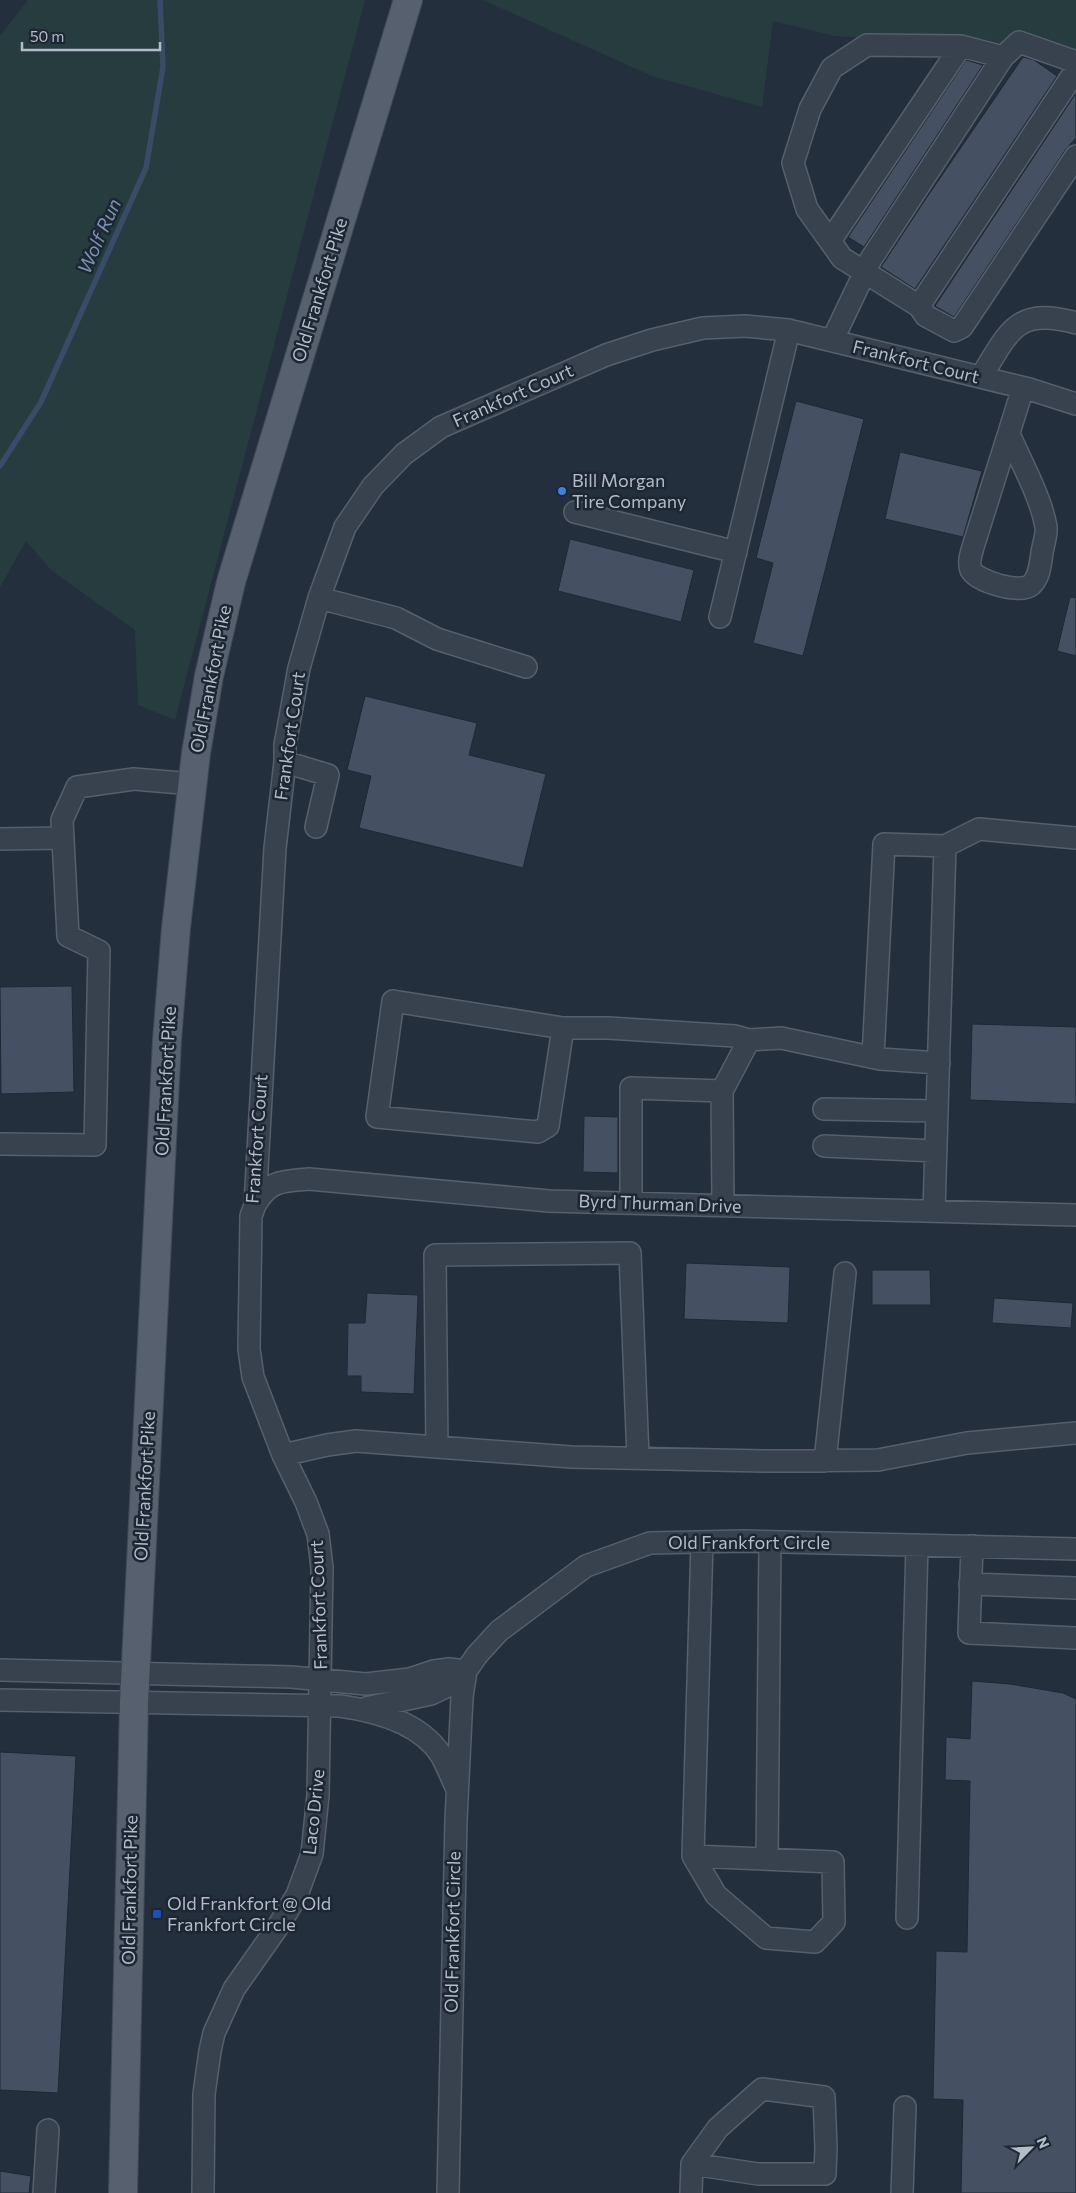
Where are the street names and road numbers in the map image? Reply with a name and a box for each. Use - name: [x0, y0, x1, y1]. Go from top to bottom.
- street label: Old Frankfort Pike: [287, 215, 351, 365]
- street label: Frankfort Court: [851, 335, 982, 387]
- street label: Frankfort Court: [449, 359, 576, 432]
- street label: Old Frankfort Pike: [185, 603, 235, 754]
- street label: Frankfort Court: [269, 670, 309, 802]
- street label: Old Frankfort Pike: [150, 1006, 180, 1156]
- street label: Frankfort Court: [241, 1073, 272, 1204]
- street label: Byrd Thurman Drive: [578, 1189, 742, 1217]
- street label: Old Frankfort Pike: [129, 1411, 159, 1561]
- street label: Old Frankfort Circle: [668, 1531, 830, 1553]
- street label: Frankfort Court: [305, 1540, 331, 1670]
- street label: Laco Drive: [298, 1768, 328, 1856]
- street label: Old Frankfort Pike: [117, 1815, 141, 1965]
- street label: Old Frankfort Circle: [440, 1851, 464, 2013]

